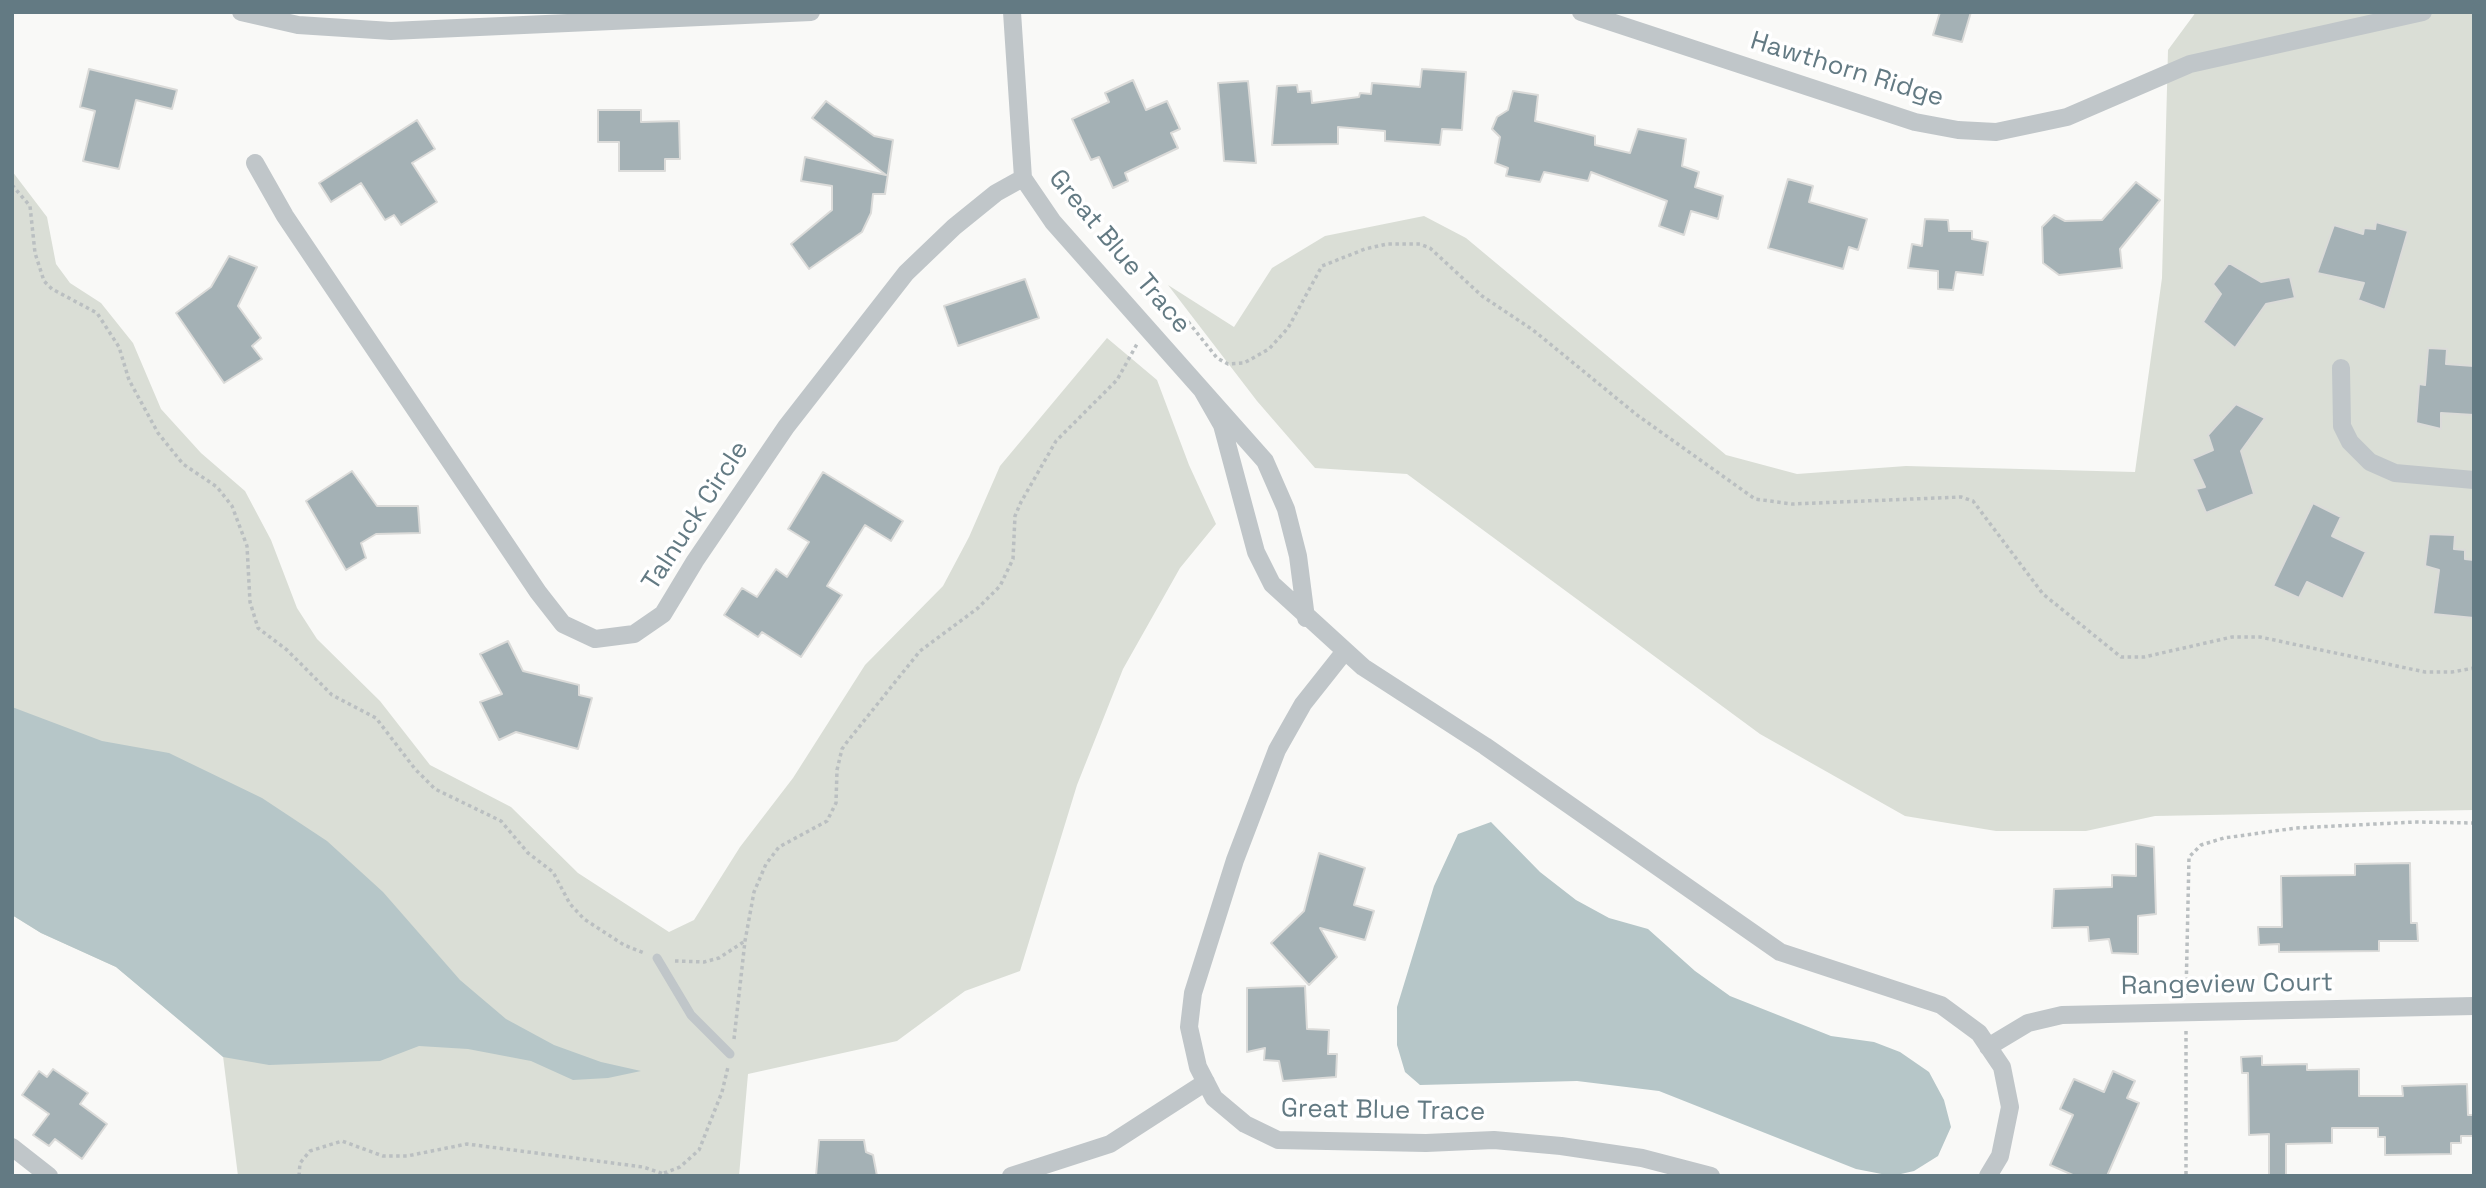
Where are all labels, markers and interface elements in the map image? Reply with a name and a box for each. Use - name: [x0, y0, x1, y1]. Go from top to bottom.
- street label: Hawthorn Ridge: [1747, 26, 1947, 114]
- street label: Great Blue Trace: [1041, 164, 1197, 340]
- street label: Talnuck Circle: [636, 435, 756, 597]
- street label: Rangeview Court: [2121, 968, 2333, 1002]
- street label: Great Blue Trace: [1281, 1094, 1485, 1128]

